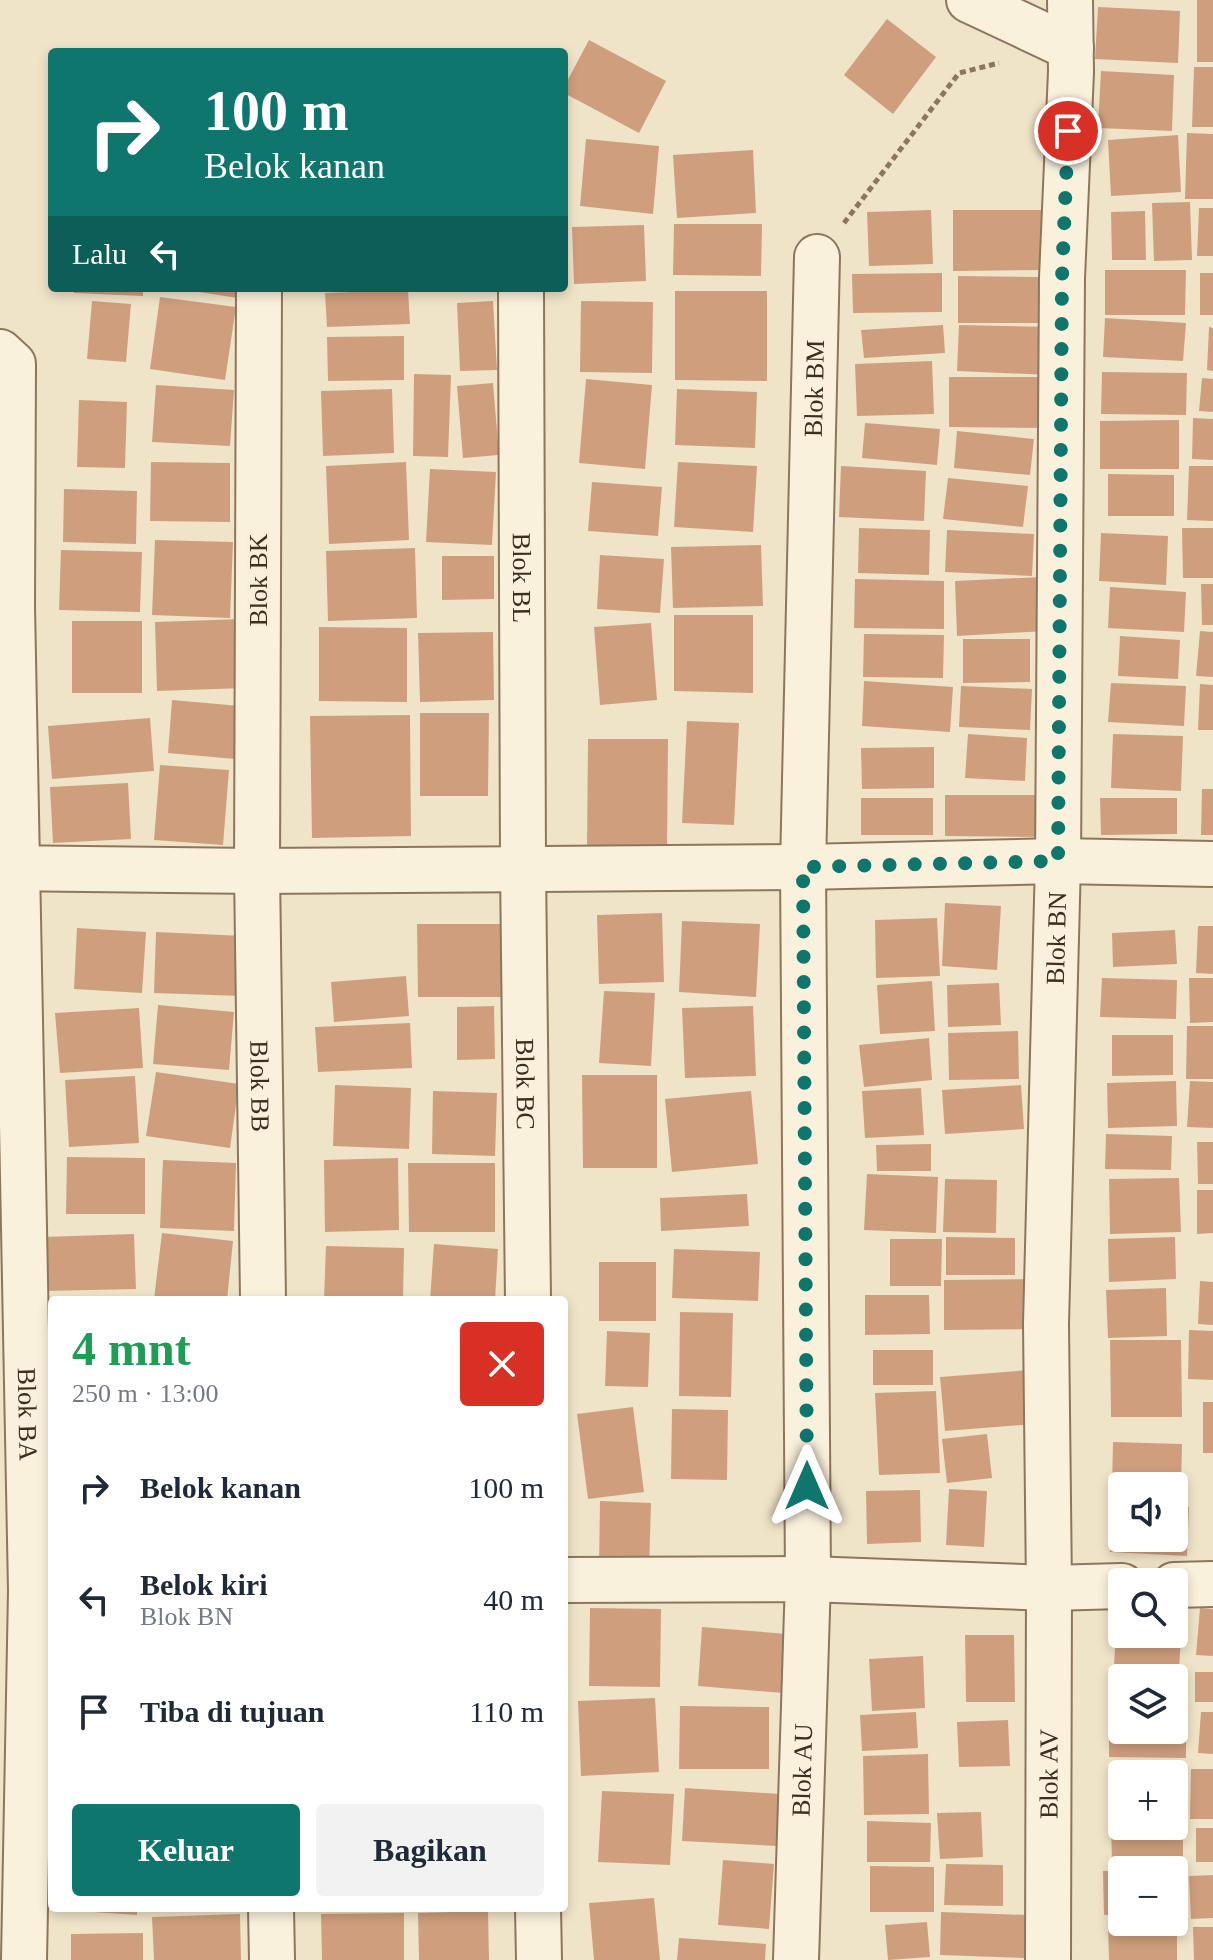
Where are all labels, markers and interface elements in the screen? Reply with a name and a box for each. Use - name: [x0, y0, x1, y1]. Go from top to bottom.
- icon: right: [72, 80, 176, 184]
- text: 100 m: [204, 80, 349, 142]
- pin: [1034, 97, 1102, 165]
- icon: arrive: [1046, 109, 1090, 153]
- text: Belok kanan: [204, 146, 385, 186]
- icon: left: [143, 232, 187, 276]
- text: Lalu: [72, 237, 127, 270]
- street label: Blok BM: [798, 339, 830, 437]
- street label: Blok BK: [244, 533, 273, 627]
- street label: Blok BL: [507, 533, 537, 623]
- street label: Blok BN: [1040, 891, 1072, 985]
- street label: Blok BC: [510, 1038, 541, 1130]
- street label: Blok BB: [245, 1040, 275, 1132]
- text: 4 mnt: [72, 1322, 191, 1375]
- button: close: [460, 1322, 544, 1406]
- street label: Blok BA: [12, 1367, 43, 1461]
- text: 250 m · 13:00: [72, 1379, 219, 1408]
- position arrow: [765, 1444, 849, 1528]
- icon: right: [72, 1466, 116, 1510]
- text: Belok kanan: [140, 1471, 301, 1504]
- text: 100 m: [468, 1471, 544, 1504]
- map controls: [1108, 1472, 1188, 1936]
- button: sound: [1108, 1472, 1188, 1552]
- text: Belok kiri: [140, 1568, 268, 1601]
- button: search: [1108, 1568, 1188, 1648]
- icon: left: [72, 1578, 116, 1622]
- text: 40 m: [483, 1583, 544, 1616]
- text: Blok BN: [140, 1602, 233, 1631]
- button: layers: [1108, 1664, 1188, 1744]
- icon: arrive: [72, 1690, 116, 1734]
- text: Tiba di tujuan: [140, 1695, 325, 1728]
- text: 110 m: [469, 1695, 544, 1728]
- street label: Blok AU: [786, 1723, 818, 1817]
- street label: Blok AV: [1034, 1729, 1063, 1819]
- button: +: [1108, 1760, 1188, 1840]
- button: Keluar: [72, 1804, 300, 1896]
- button: Bagikan: [316, 1804, 544, 1896]
- button: −: [1108, 1856, 1188, 1936]

